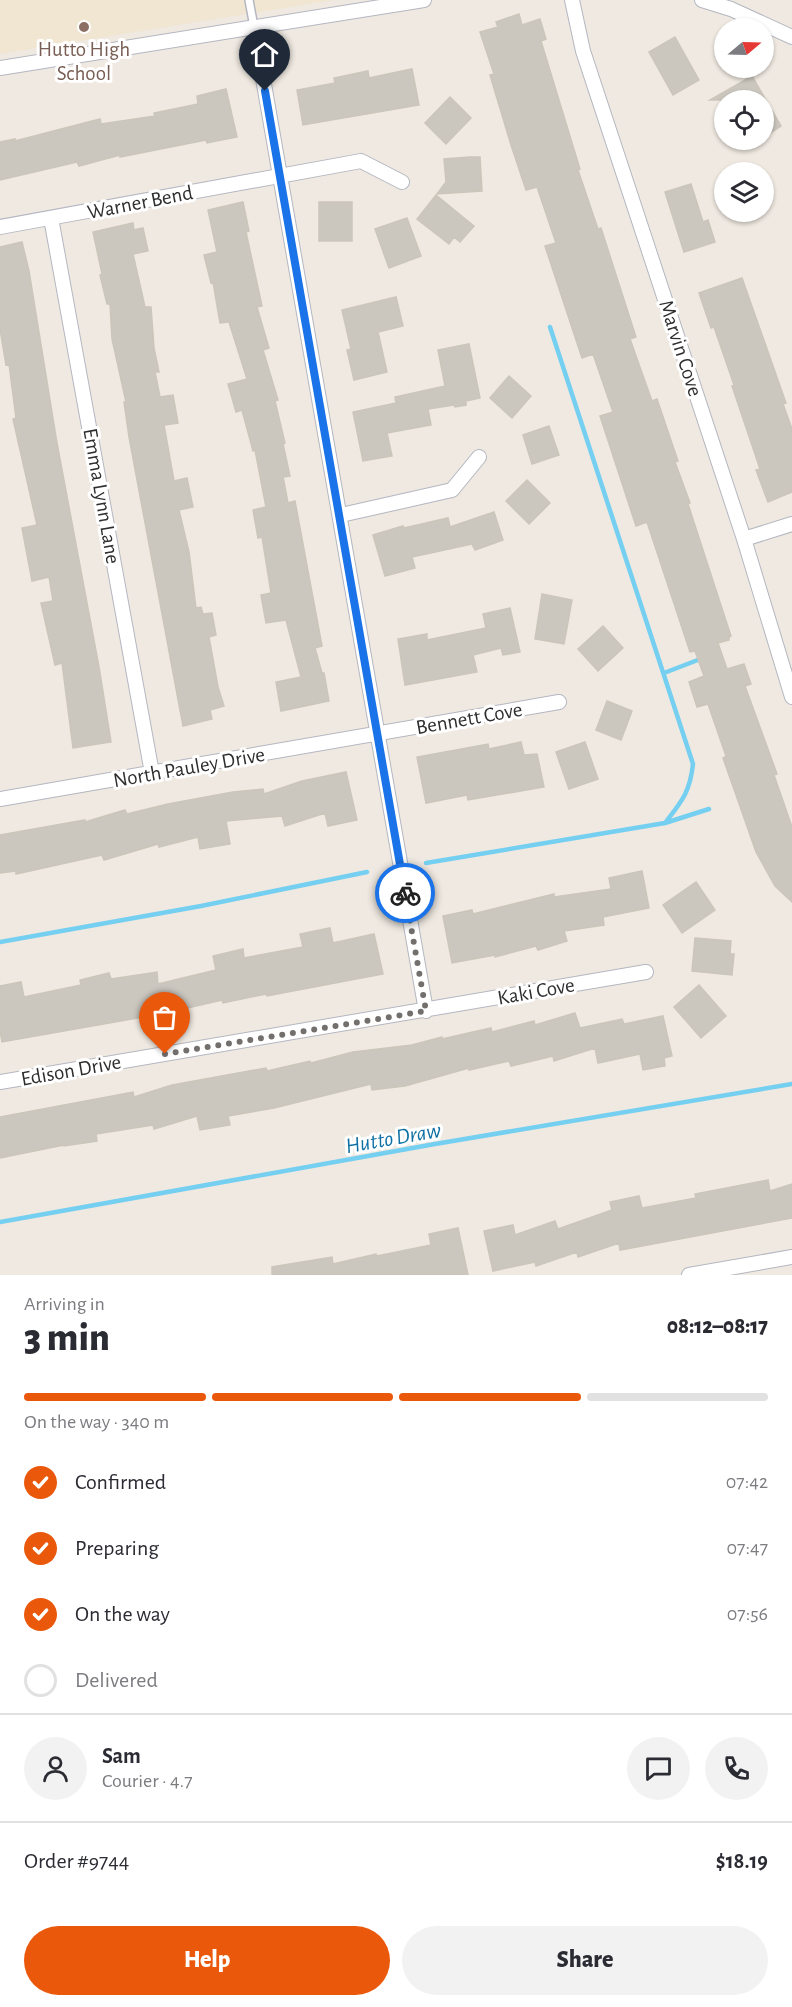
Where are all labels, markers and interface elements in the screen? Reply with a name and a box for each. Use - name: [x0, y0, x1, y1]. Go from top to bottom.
- north arrow: [714, 18, 774, 78]
- map controls: [714, 18, 774, 222]
- marker: Hutto High School: [77, 20, 91, 34]
- pin: [239, 29, 290, 91]
- icon: home: [248, 38, 281, 71]
- place label: Hutto High School: [38, 39, 130, 84]
- button: locate: [714, 90, 774, 150]
- button: layers: [714, 162, 774, 222]
- street label: Warner Bend: [86, 182, 195, 223]
- street label: Marvin Cove: [655, 297, 706, 399]
- street label: Emma Lynn Lane: [79, 427, 124, 566]
- street label: Bennett Cove: [414, 699, 524, 738]
- street label: North Pauley Drive: [112, 744, 267, 791]
- courier: [375, 863, 435, 923]
- icon: bike: [389, 877, 422, 910]
- street label: Kaki Cove: [496, 974, 576, 1009]
- pin: [139, 992, 190, 1054]
- icon: bag: [148, 1001, 181, 1034]
- street label: Edison Drive: [19, 1051, 123, 1090]
- water label: Hutto Draw: [344, 1119, 442, 1157]
- text: Arriving in: [24, 1294, 105, 1314]
- text: 08:12–08:17: [667, 1315, 768, 1337]
- text: 3 min: [24, 1319, 110, 1358]
- text: On the way · 340 m: [24, 1412, 169, 1432]
- icon: check: [24, 1466, 57, 1499]
- text: Confirmed: [75, 1471, 166, 1493]
- text: 07:42: [726, 1472, 768, 1492]
- icon: check: [24, 1532, 57, 1565]
- text: Preparing: [75, 1537, 159, 1559]
- text: 07:47: [727, 1538, 768, 1558]
- icon: check: [24, 1598, 57, 1631]
- text: On the way: [75, 1603, 170, 1625]
- text: 07:56: [727, 1604, 768, 1624]
- text: Delivered: [75, 1669, 158, 1691]
- button: person: [24, 1737, 87, 1800]
- button: chat: [627, 1737, 690, 1800]
- button: phone: [705, 1737, 768, 1800]
- text: Sam: [102, 1745, 141, 1767]
- text: Courier · 4.7: [102, 1771, 193, 1791]
- text: Order #9744: [24, 1850, 129, 1872]
- text: $18.19: [716, 1850, 768, 1872]
- button: Help: [24, 1926, 390, 1995]
- button: Share: [402, 1926, 768, 1995]

